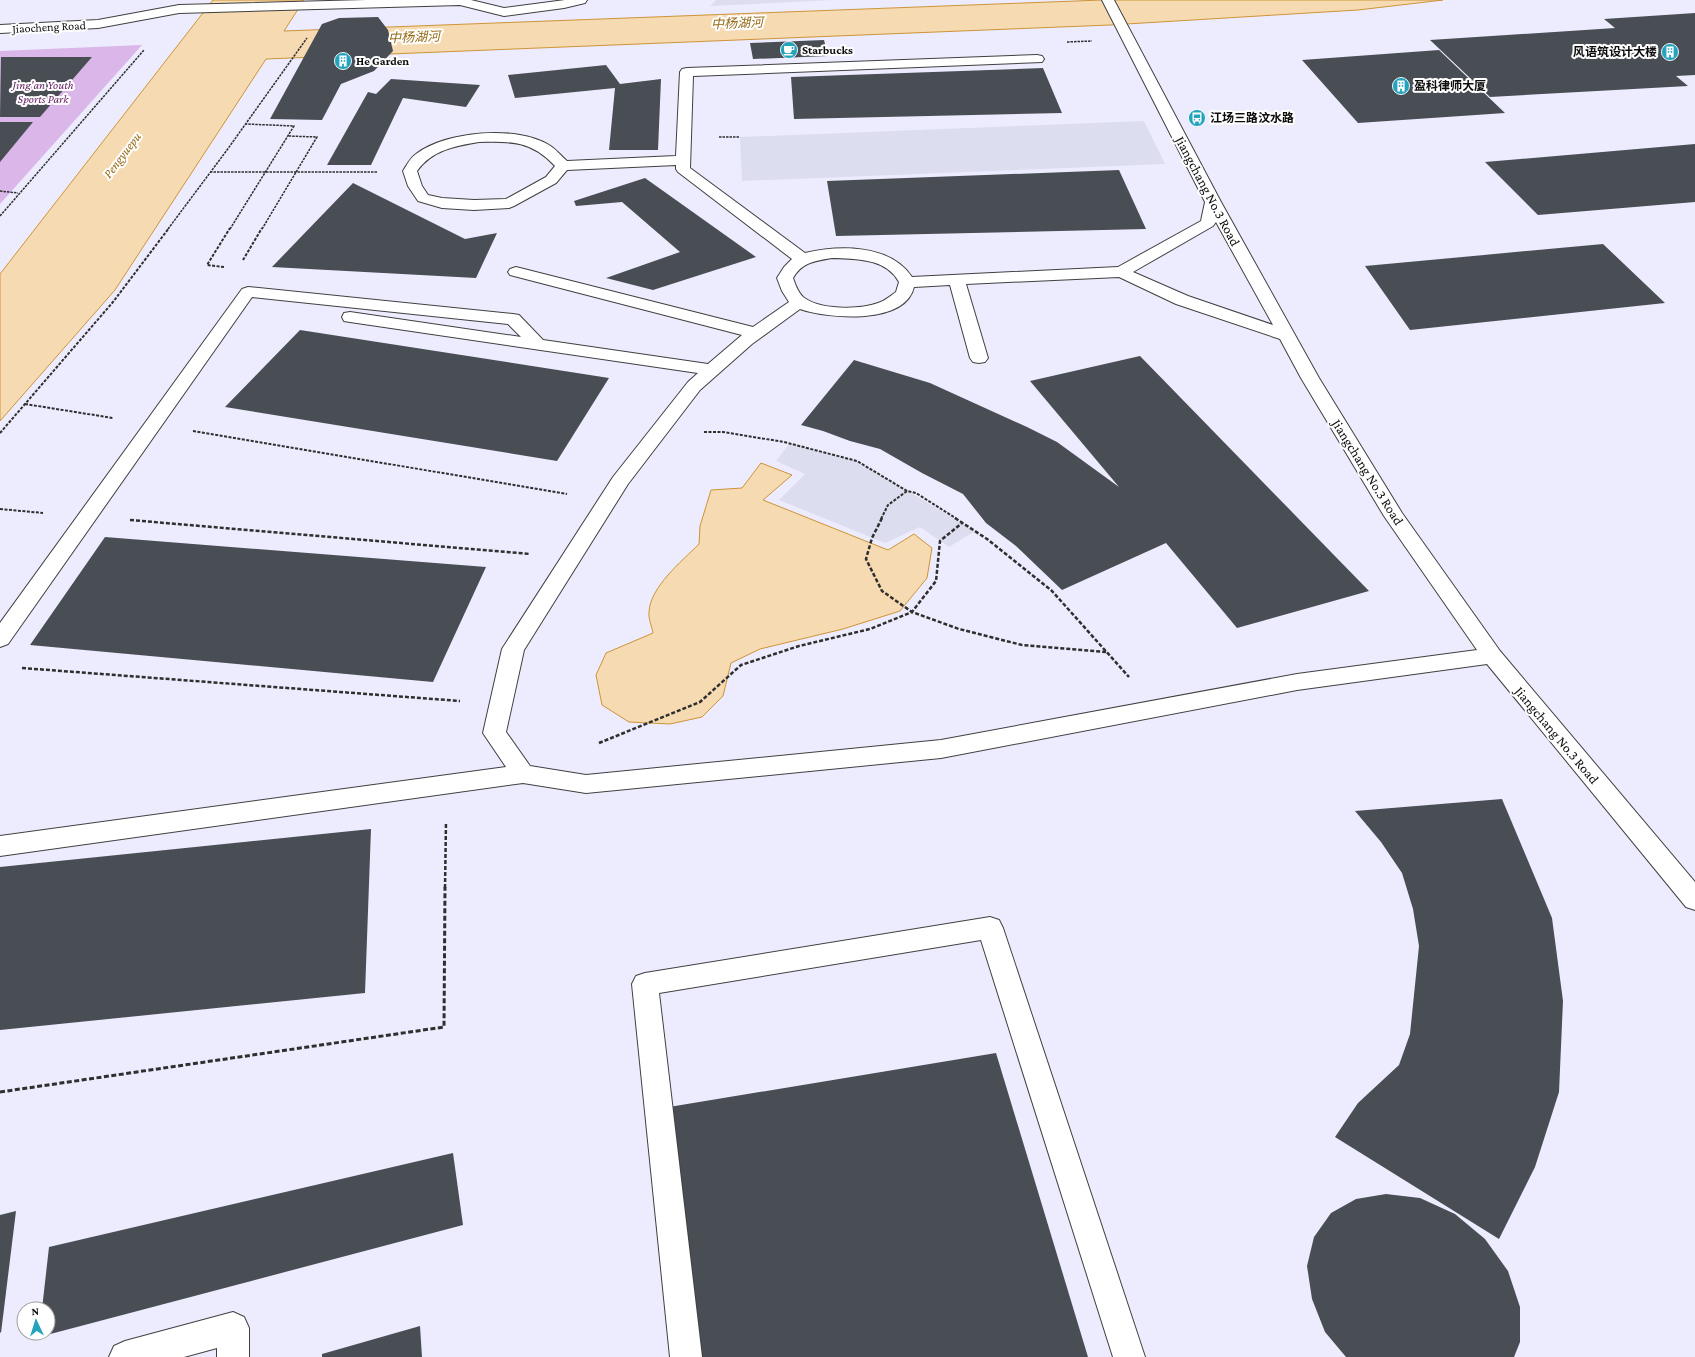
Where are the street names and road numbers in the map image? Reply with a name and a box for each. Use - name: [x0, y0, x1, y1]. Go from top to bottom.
- street label: Jiaocheng Road: [11, 18, 87, 36]
- street label: Jiangchang No.3 Road: [1171, 132, 1244, 249]
- street label: Jiangchang No.3 Road: [1328, 414, 1407, 528]
- street label: Jiangchang No.3 Road: [1510, 682, 1603, 787]

